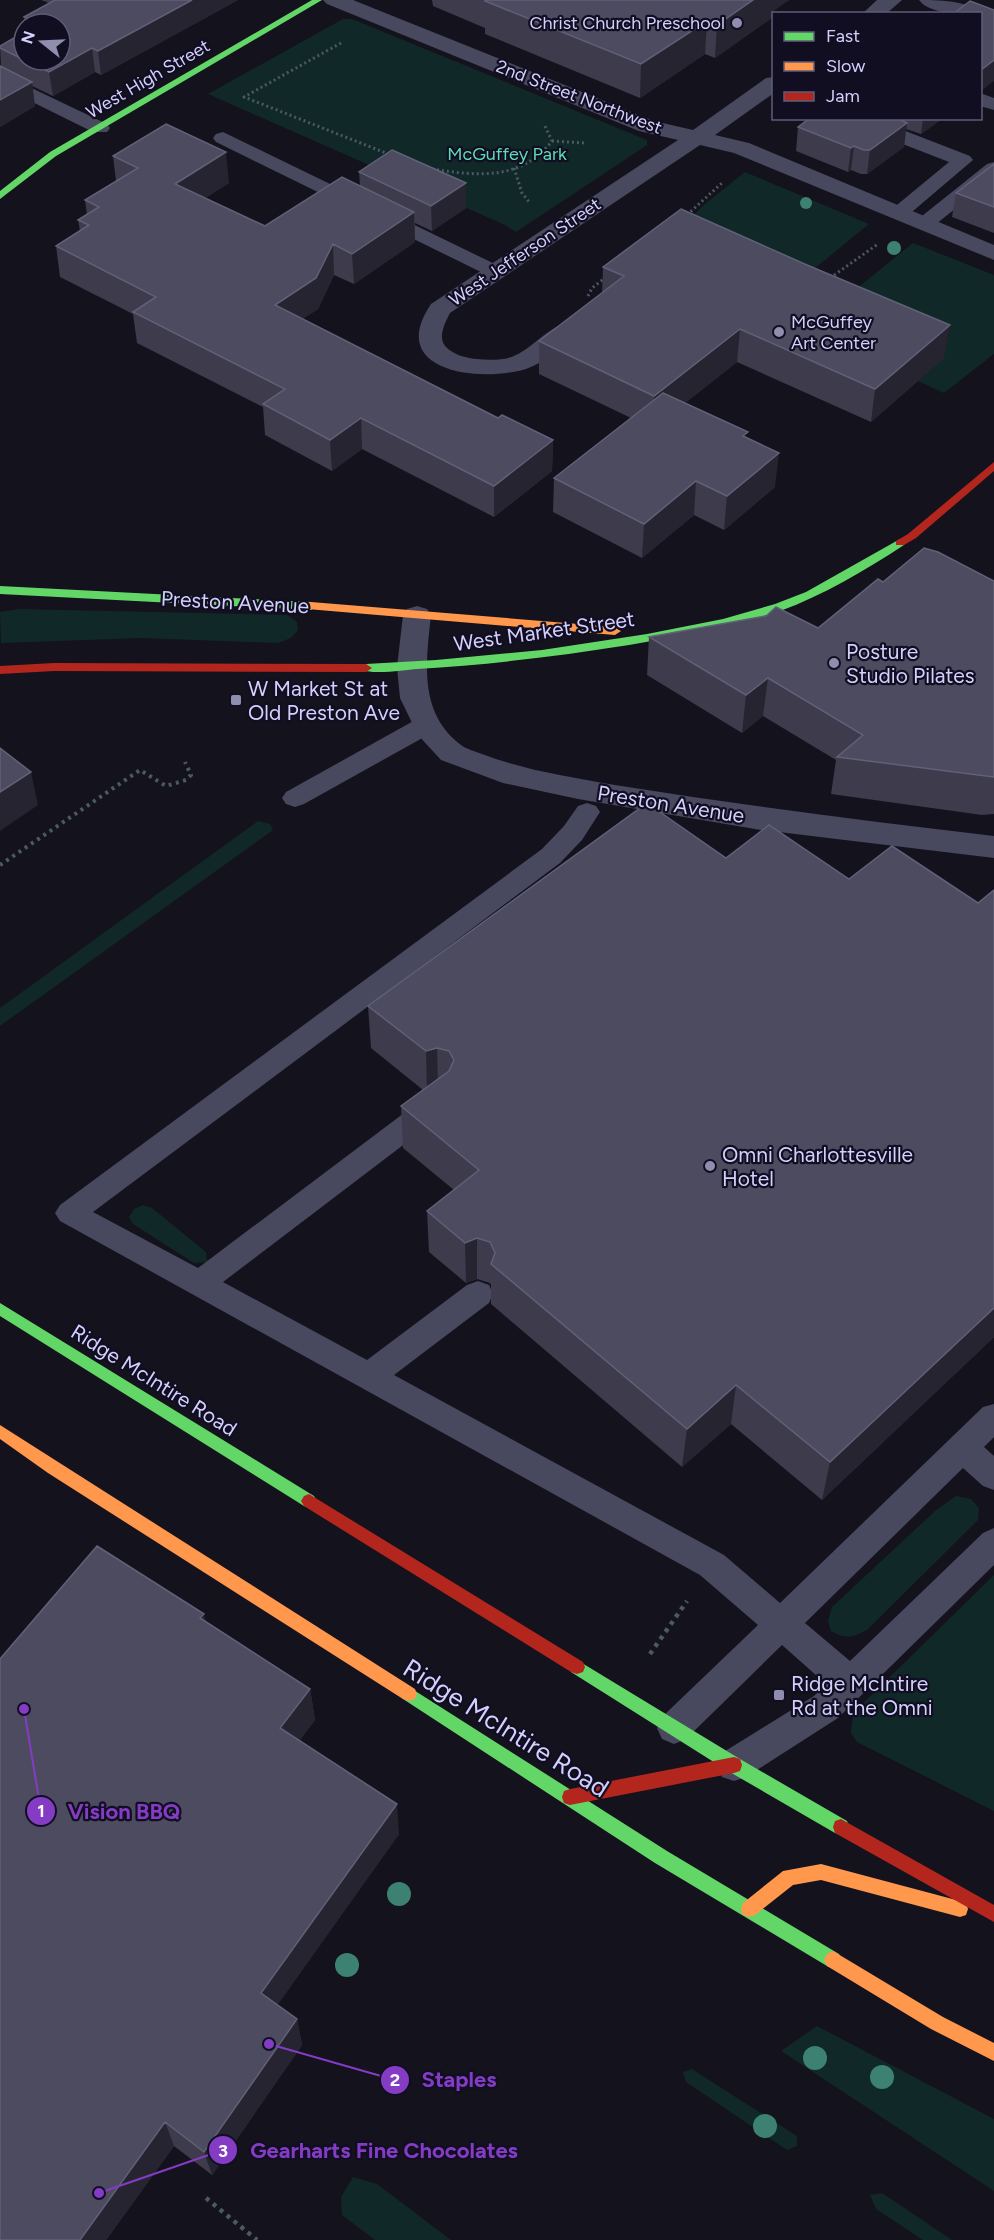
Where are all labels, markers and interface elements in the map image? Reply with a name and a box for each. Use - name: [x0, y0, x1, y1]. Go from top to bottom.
- north arrow: [12, 12, 72, 72]
- place label: Christ Church Preschool: [529, 12, 725, 34]
- legend: [772, 12, 982, 120]
- marker: Christ Church Preschool: [730, 16, 744, 30]
- text: Fast: [826, 25, 860, 47]
- text: N: [17, 29, 39, 46]
- street label: West High Street: [82, 35, 214, 123]
- street label: 2nd Street Northwest: [493, 55, 665, 139]
- text: Slow: [826, 55, 865, 77]
- text: Jam: [826, 85, 860, 107]
- park label: McGuffey Park: [447, 143, 567, 165]
- street label: West Jefferson Street: [445, 193, 605, 311]
- place label: McGuffey Art Center: [791, 311, 876, 354]
- marker: McGuffey Art Center: [772, 325, 786, 339]
- street label: Preston Avenue: [160, 586, 310, 618]
- street label: West Market Street: [452, 606, 636, 656]
- place label: Posture Studio Pilates: [846, 639, 975, 688]
- marker: Posture Studio Pilates: [827, 656, 841, 670]
- place label: W Market St at Old Preston Ave: [248, 676, 400, 725]
- marker: W Market St at Old Preston Ave: [229, 693, 243, 707]
- street label: Preston Avenue: [596, 780, 746, 828]
- place label: Omni Charlottesville Hotel: [722, 1142, 913, 1191]
- marker: Omni Charlottesville Hotel: [703, 1159, 717, 1173]
- street label: Ridge McIntire Road: [66, 1319, 242, 1441]
- street label: Ridge McIntire Road: [397, 1652, 615, 1804]
- place label: Ridge McIntire Rd at the Omni: [791, 1671, 933, 1720]
- marker: Ridge McIntire Rd at the Omni: [772, 1688, 786, 1702]
- callout: Vision BBQ: [26, 1791, 192, 1831]
- text: Vision BBQ: [68, 1798, 180, 1825]
- text: 1: [37, 1800, 45, 1822]
- callout: Staples: [380, 2060, 509, 2100]
- text: Staples: [422, 2066, 496, 2093]
- text: 2: [390, 2069, 400, 2091]
- callout: Gearharts Fine Chocolates: [208, 2130, 530, 2170]
- text: Gearharts Fine Chocolates: [250, 2137, 518, 2164]
- text: 3: [218, 2140, 228, 2162]

